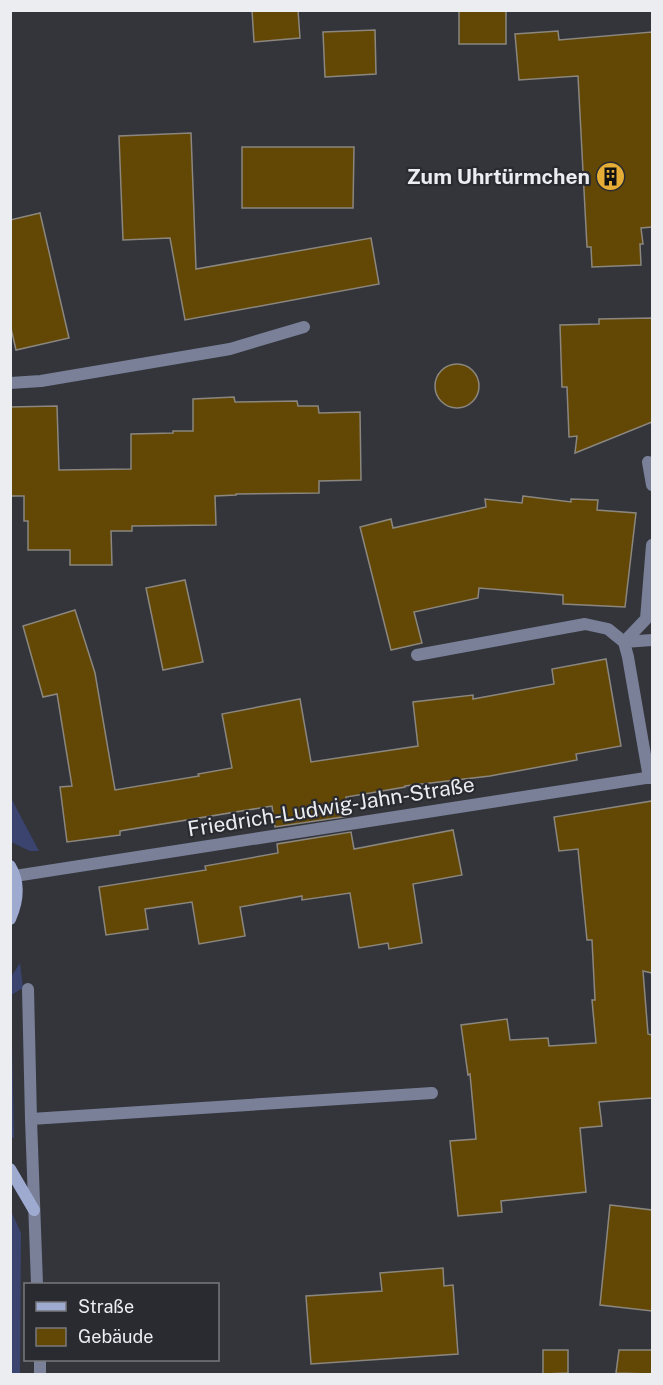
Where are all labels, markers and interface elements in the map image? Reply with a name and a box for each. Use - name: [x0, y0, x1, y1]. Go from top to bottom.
- building icon: Zum Uhrtürmchen: [595, 161, 627, 193]
- place label: Zum Uhrtürmchen: [407, 164, 590, 189]
- street label: Friedrich-Ludwig-Jahn-Straße: [186, 771, 476, 842]
- legend: [24, 1283, 219, 1361]
- text: Straße: [78, 1296, 134, 1317]
- text: Gebäude: [78, 1326, 153, 1347]

